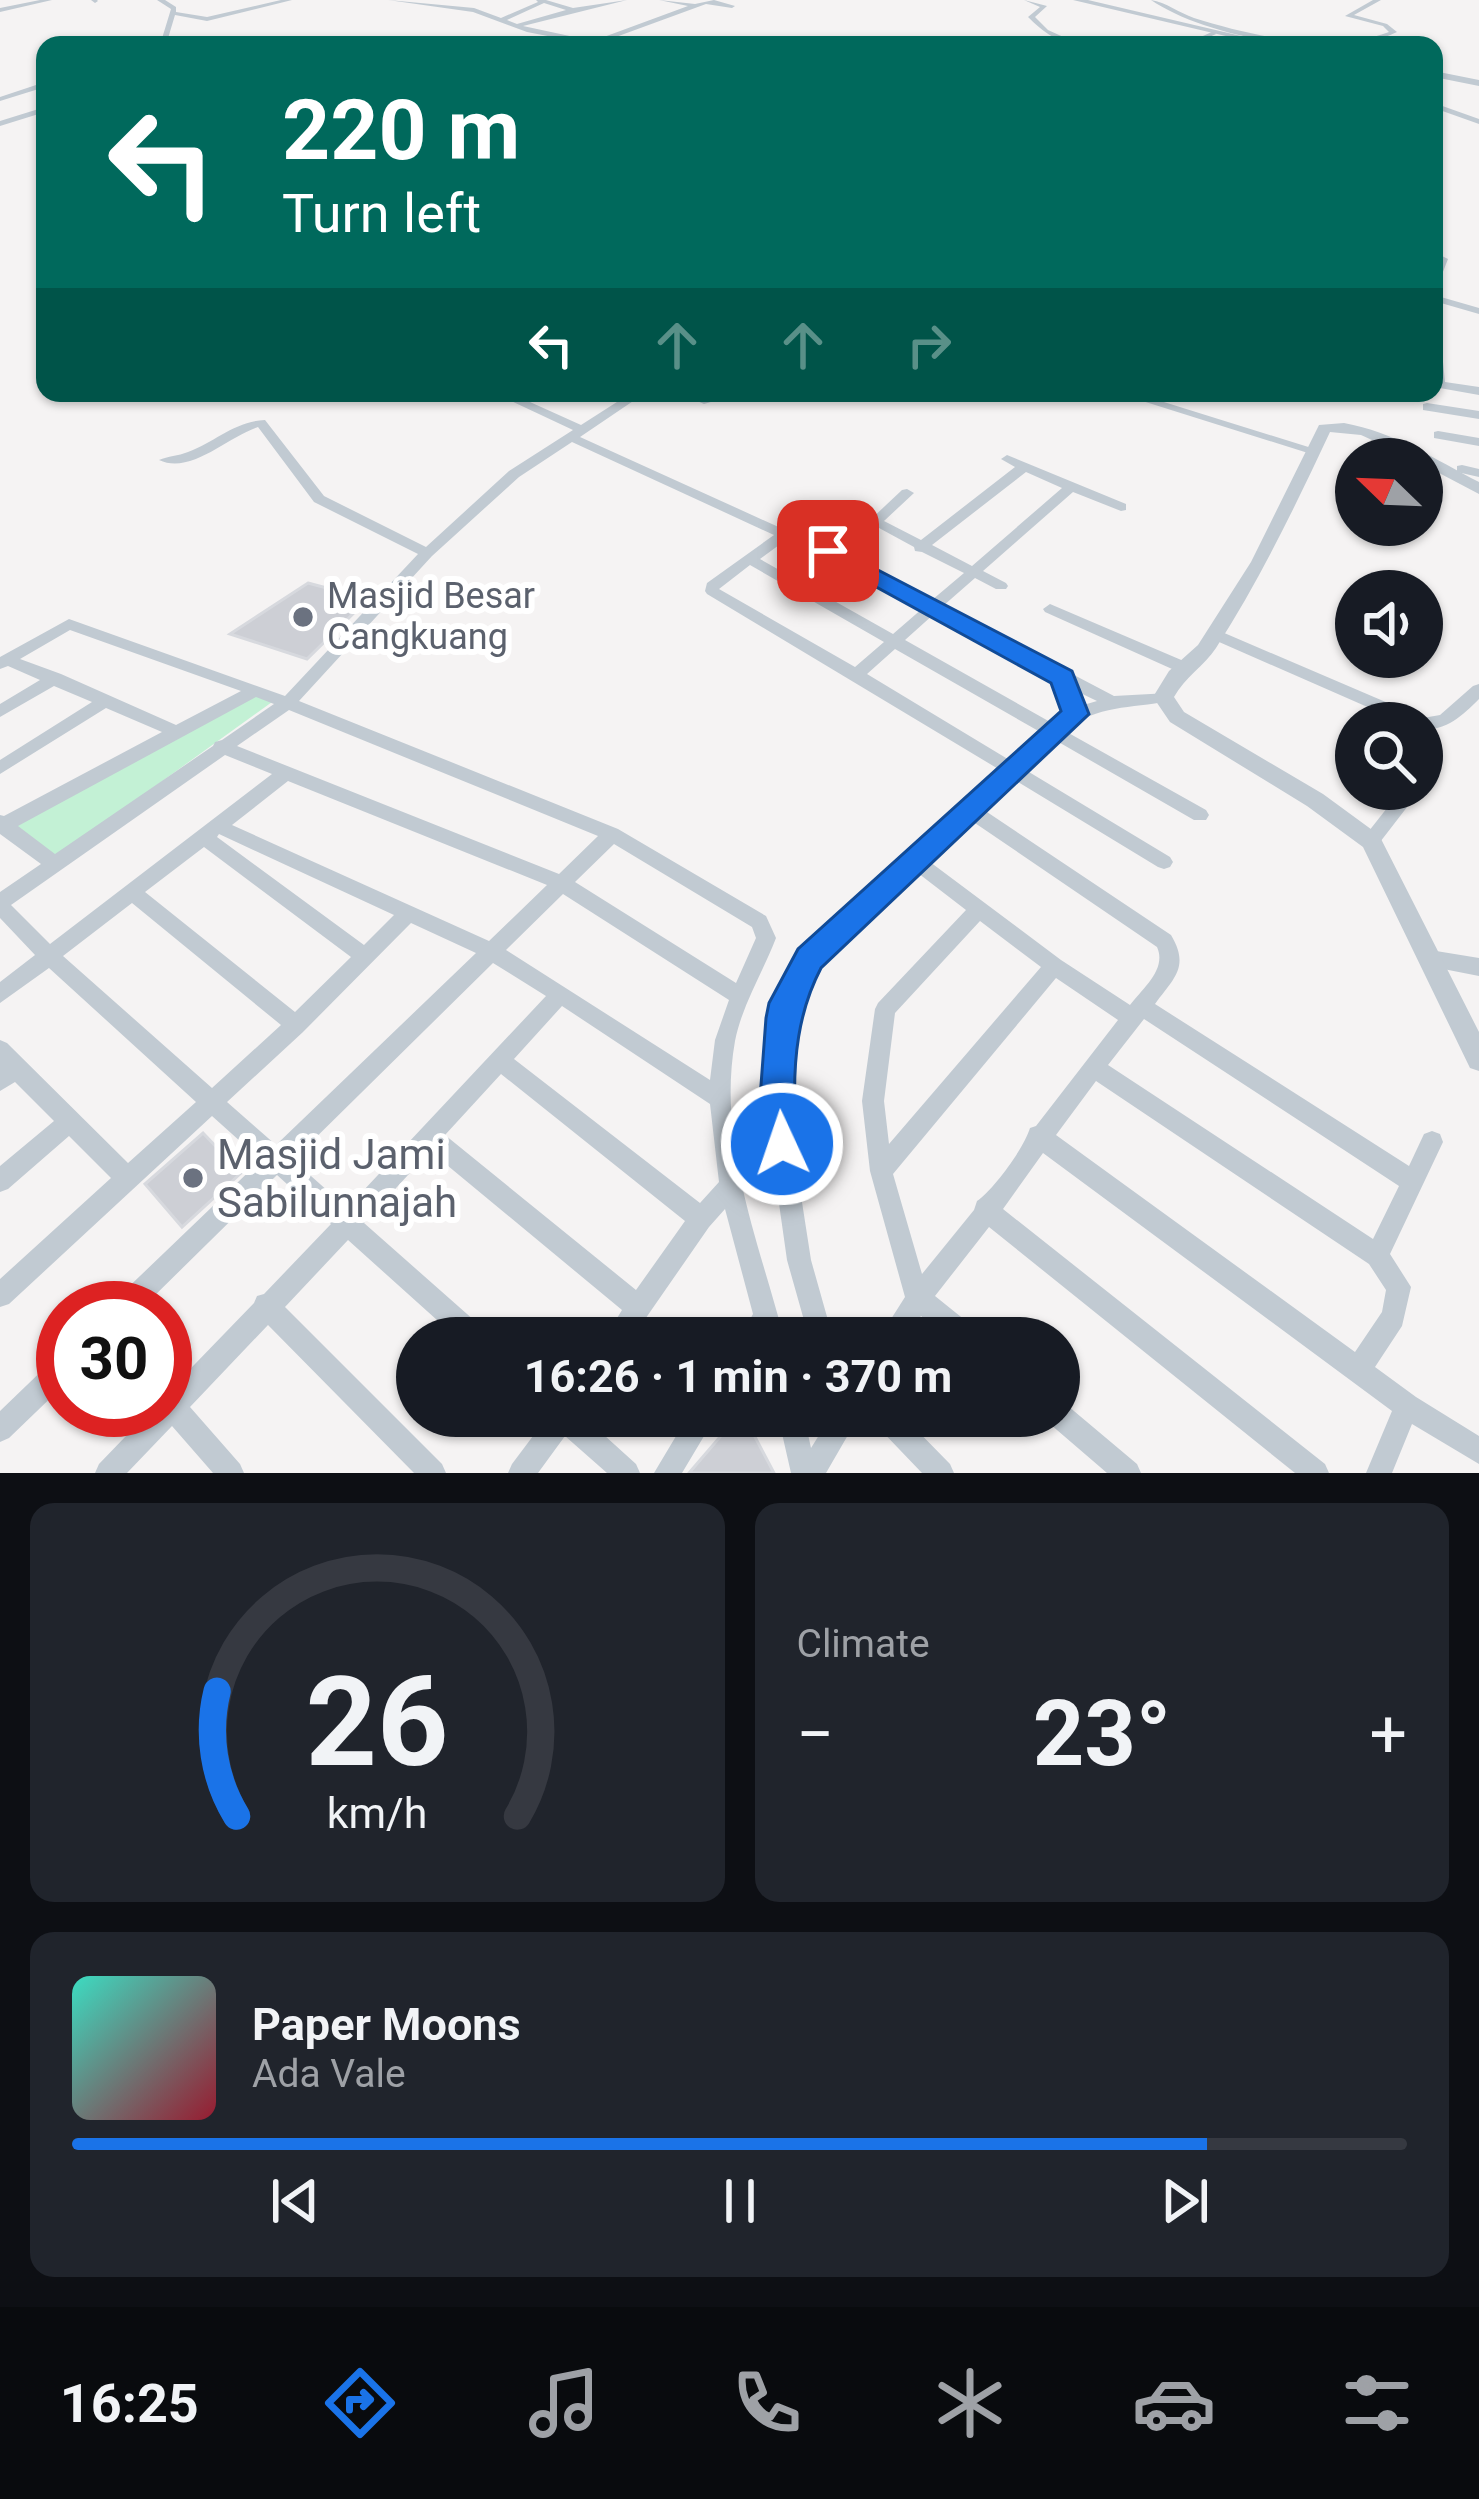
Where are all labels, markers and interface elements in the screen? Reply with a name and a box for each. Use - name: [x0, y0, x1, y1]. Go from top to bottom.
- text: 220 m: [282, 81, 520, 180]
- icon: left: [84, 84, 240, 240]
- text: Turn left: [282, 182, 481, 245]
- icon: left: [518, 312, 584, 378]
- icon: ahead: [644, 312, 710, 378]
- icon: ahead: [770, 312, 836, 378]
- icon: right: [896, 312, 962, 378]
- north arrow: [1335, 438, 1443, 546]
- map controls: [1335, 438, 1443, 810]
- pin: [777, 500, 879, 602]
- icon: arrive: [795, 518, 861, 584]
- button: sound: [1335, 570, 1443, 678]
- place label: Masjid Besar Cangkuang: [327, 575, 535, 658]
- marker: Masjid Besar Cangkuang: [290, 604, 316, 630]
- button: search: [1335, 702, 1443, 810]
- position arrow: [719, 1081, 845, 1207]
- place label: Masjid Jami Sabilunnajah: [217, 1130, 457, 1227]
- marker: Masjid Jami Sabilunnajah: [180, 1165, 206, 1191]
- speed limit sign: 30: [36, 1281, 192, 1437]
- text: 16:26 · 1 min · 370 m: [524, 1350, 952, 1403]
- text: Climate: [797, 1621, 930, 1667]
- text: 26: [306, 1649, 449, 1795]
- text: 23°: [1033, 1682, 1171, 1787]
- text: −: [797, 1696, 834, 1773]
- text: +: [1370, 1696, 1407, 1773]
- text: km/h: [327, 1787, 428, 1837]
- text: Paper Moons: [252, 1998, 521, 2051]
- text: Ada Vale: [252, 2051, 406, 2097]
- icon: previous: [262, 2168, 328, 2234]
- icon: pause: [707, 2168, 773, 2234]
- icon: next: [1152, 2168, 1218, 2234]
- icon: directions: [318, 2361, 402, 2445]
- icon: music: [522, 2361, 606, 2445]
- icon: phone: [725, 2361, 809, 2445]
- icon: climate: [928, 2361, 1012, 2445]
- icon: car: [1132, 2361, 1216, 2445]
- icon: filters: [1335, 2361, 1419, 2445]
- text: 16:25: [60, 2372, 199, 2435]

